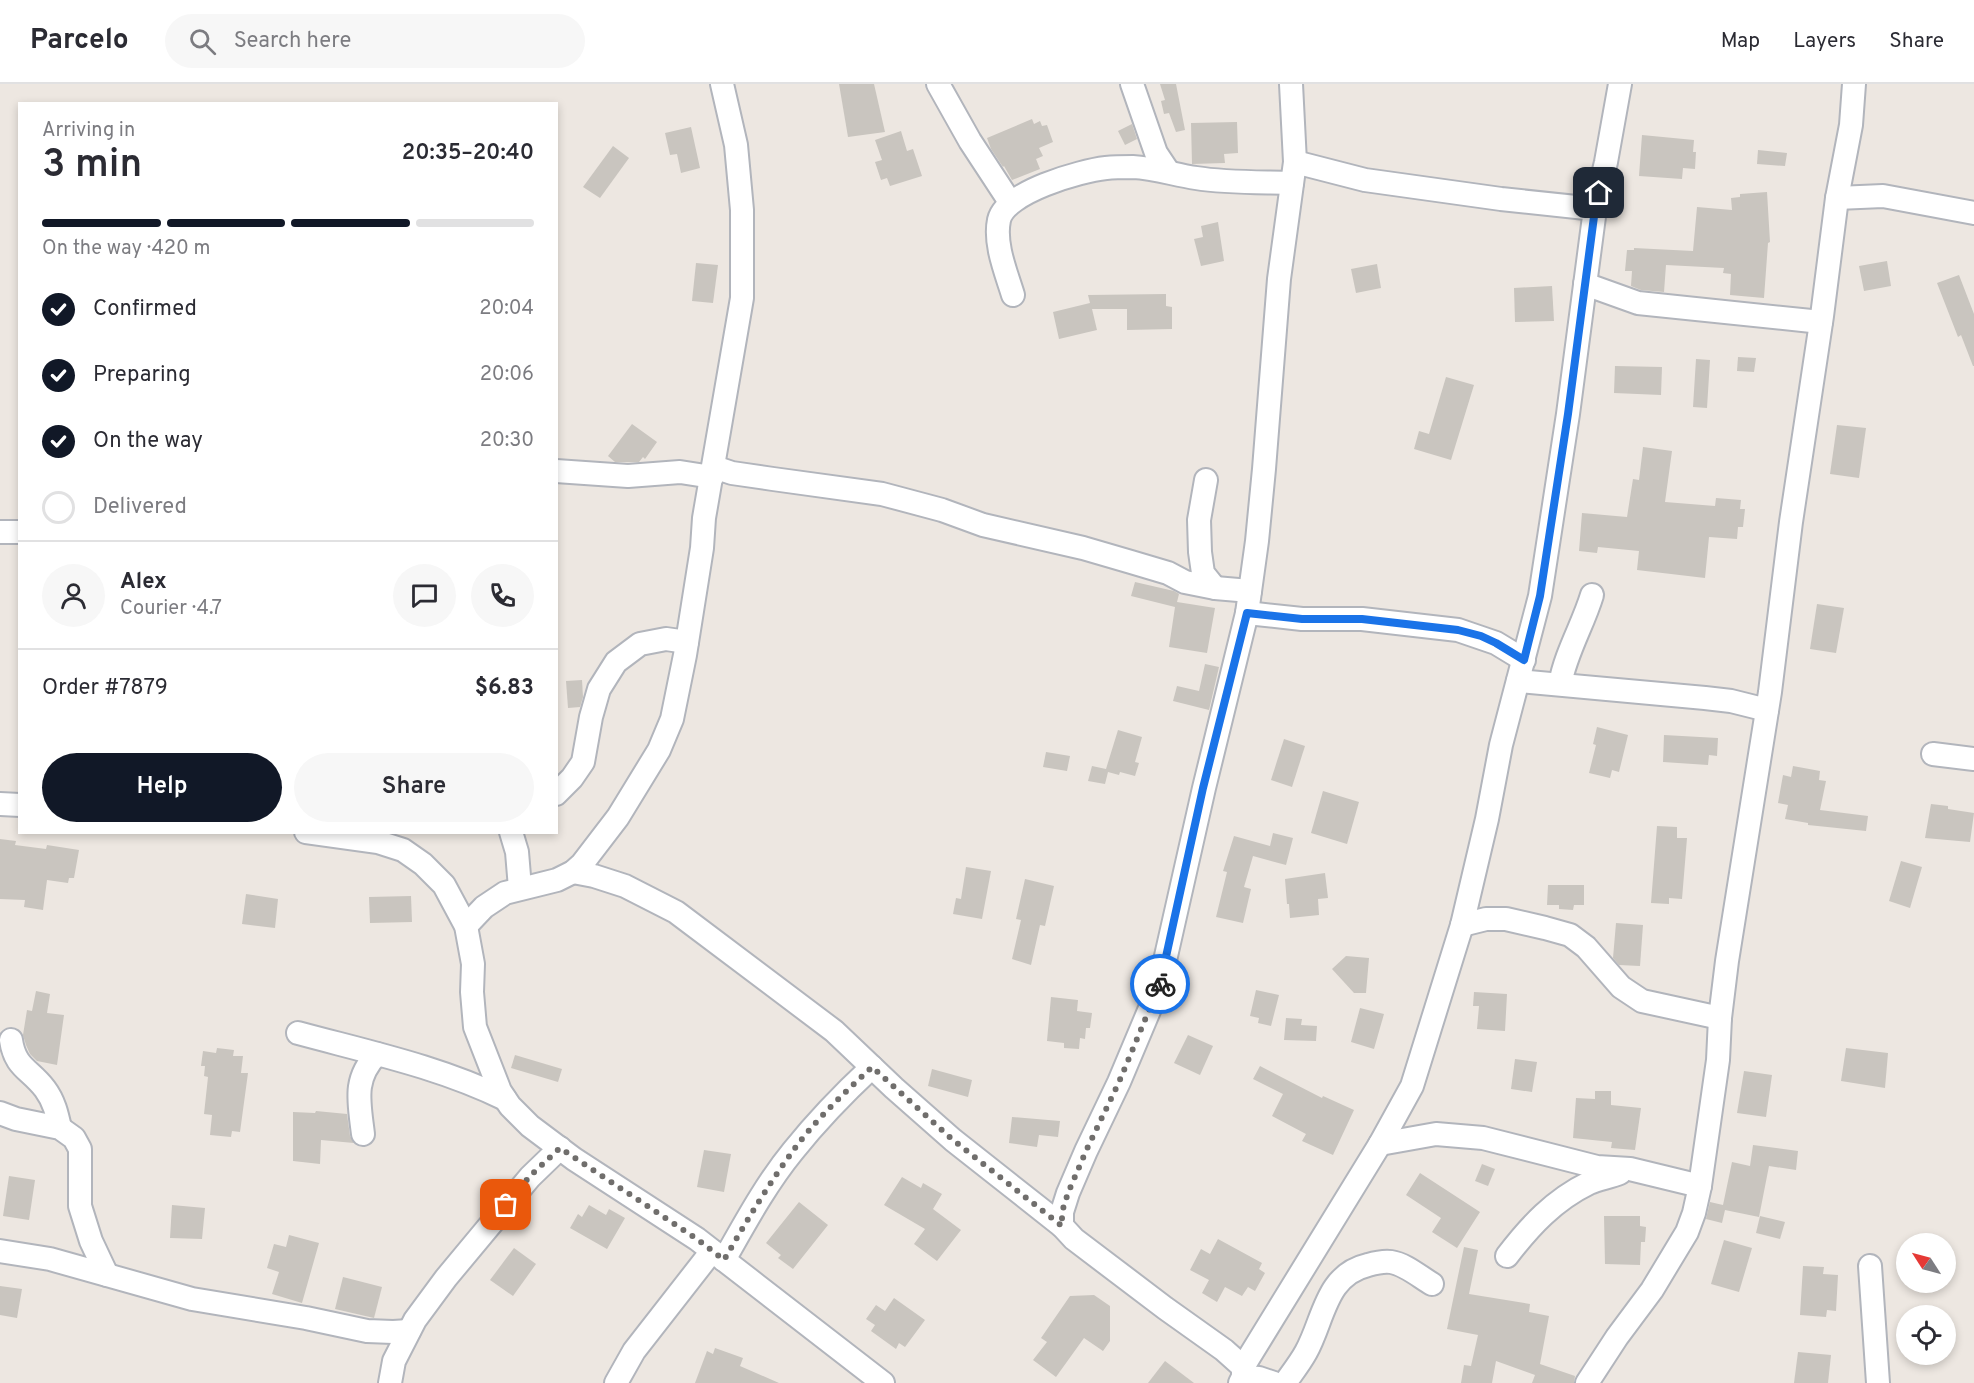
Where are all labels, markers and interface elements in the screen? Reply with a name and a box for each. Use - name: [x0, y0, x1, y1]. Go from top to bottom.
- search box: [165, 14, 585, 68]
- text: Parcelo: [30, 23, 129, 59]
- icon: search: [186, 25, 219, 58]
- text: Search here: [234, 28, 351, 55]
- text: Map: [1721, 28, 1760, 55]
- text: Layers: [1793, 28, 1856, 55]
- text: Share: [1889, 28, 1944, 55]
- text: Arriving in: [42, 118, 135, 144]
- text: 20:35–20:40: [402, 140, 534, 167]
- text: 3 min: [42, 142, 142, 191]
- pin: [1573, 167, 1624, 218]
- icon: home: [1582, 176, 1615, 209]
- text: On the way · 420 m: [42, 236, 211, 262]
- icon: check: [42, 293, 75, 326]
- text: Confirmed: [93, 296, 197, 323]
- text: 20:04: [479, 296, 534, 322]
- icon: check: [42, 359, 75, 392]
- text: Preparing: [93, 362, 191, 389]
- text: 20:06: [480, 362, 534, 388]
- icon: check: [42, 425, 75, 458]
- text: On the way: [93, 428, 203, 455]
- text: 20:30: [480, 428, 534, 454]
- text: Delivered: [93, 494, 187, 521]
- button: person: [42, 564, 105, 627]
- button: chat: [393, 564, 456, 627]
- button: phone: [471, 564, 534, 627]
- text: Alex: [120, 569, 167, 596]
- text: Courier · 4.7: [120, 596, 222, 622]
- text: Order #7879: [42, 675, 168, 702]
- text: $6.83: [475, 675, 534, 702]
- button: Help: [42, 753, 282, 822]
- button: Share: [294, 753, 534, 822]
- courier: [1130, 954, 1190, 1014]
- icon: bike: [1144, 968, 1177, 1001]
- pin: [480, 1179, 531, 1230]
- icon: bag: [489, 1188, 522, 1221]
- north arrow: [1896, 1233, 1956, 1293]
- map controls: [1896, 1233, 1956, 1365]
- button: locate: [1896, 1305, 1956, 1365]

